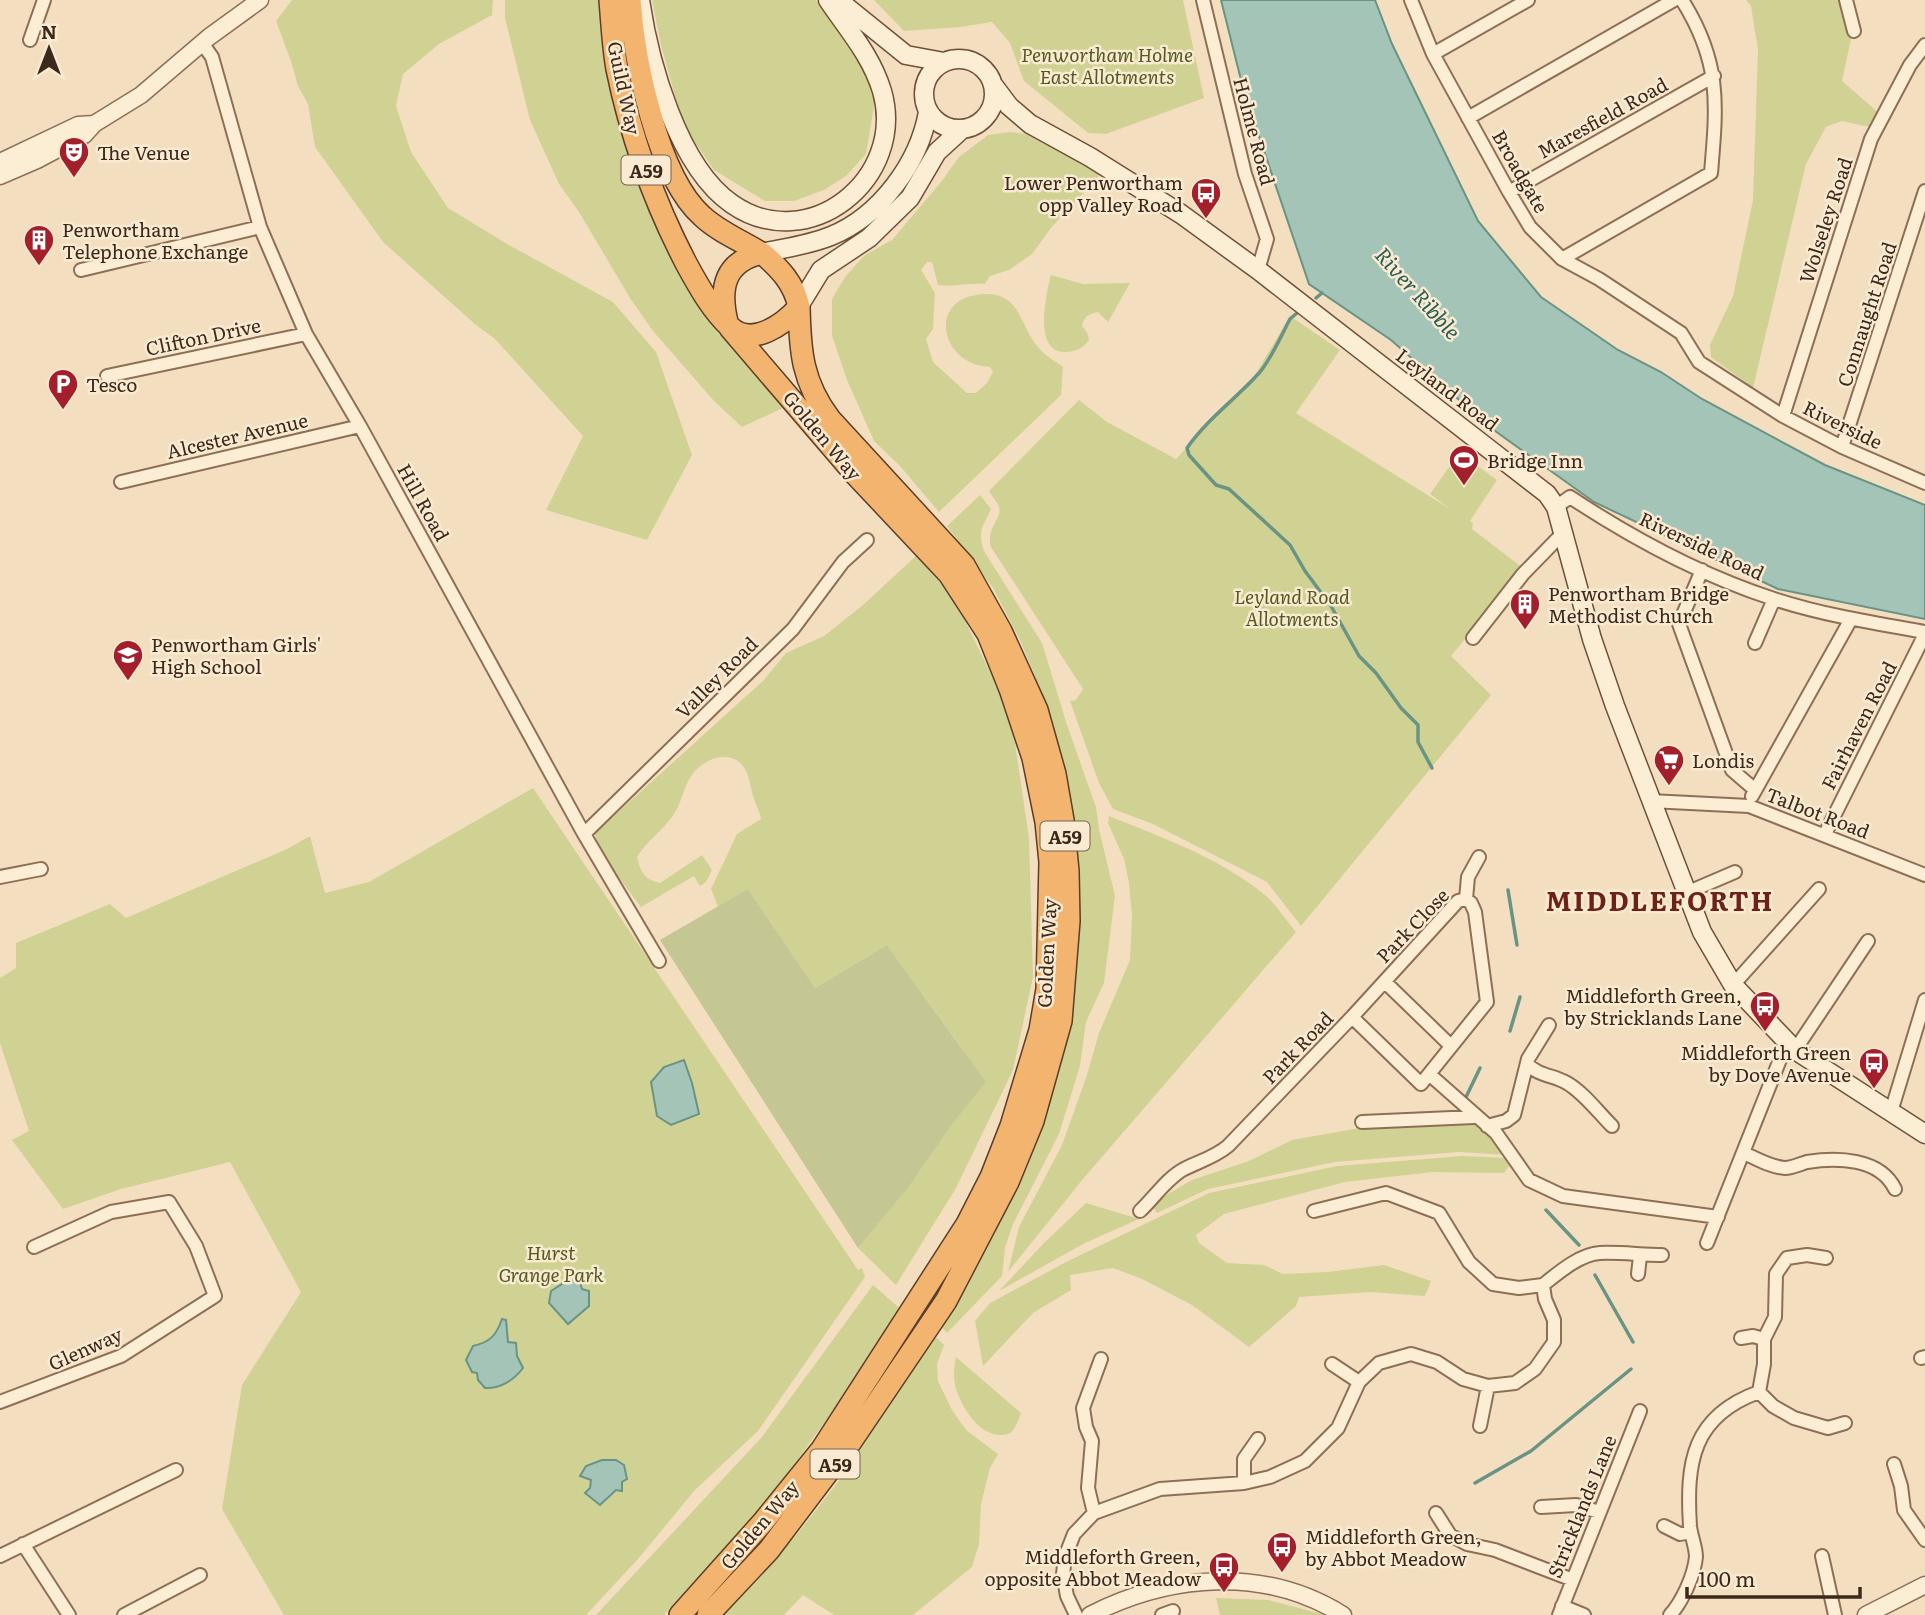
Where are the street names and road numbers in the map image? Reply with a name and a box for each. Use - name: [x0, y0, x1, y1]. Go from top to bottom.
- street label: Guild Way: [601, 39, 649, 137]
- street label: Maresfield Road: [1532, 69, 1673, 164]
- street label: Holme Road: [1227, 74, 1283, 189]
- street label: Broadgate: [1486, 124, 1556, 218]
- street label: Wolseley Road: [1791, 153, 1859, 287]
- road number: A59: [622, 155, 670, 184]
- street label: Connaught Road: [1829, 238, 1903, 390]
- street label: Clifton Drive: [143, 310, 263, 362]
- street label: Leyland Road: [1391, 341, 1506, 437]
- street label: Golden Way: [777, 384, 869, 486]
- street label: Riverside: [1799, 393, 1888, 455]
- street label: Alcester Avenue: [164, 405, 311, 465]
- street label: Hill Road: [391, 458, 457, 546]
- street label: Riverside Road: [1635, 504, 1769, 586]
- street label: Valley Road: [669, 629, 764, 724]
- street label: Fairhaven Road: [1814, 655, 1903, 794]
- street label: Talbot Road: [1762, 779, 1874, 845]
- road number: A59: [1040, 822, 1090, 850]
- street label: Park Close: [1369, 881, 1455, 969]
- street label: Golden Way: [1029, 898, 1063, 1008]
- street label: Park Road: [1255, 1004, 1339, 1090]
- street label: Glenway: [44, 1319, 127, 1377]
- street label: Stricklands Lane: [1540, 1430, 1623, 1582]
- road number: A59: [810, 1450, 860, 1478]
- street label: Golden Way: [713, 1473, 805, 1575]

